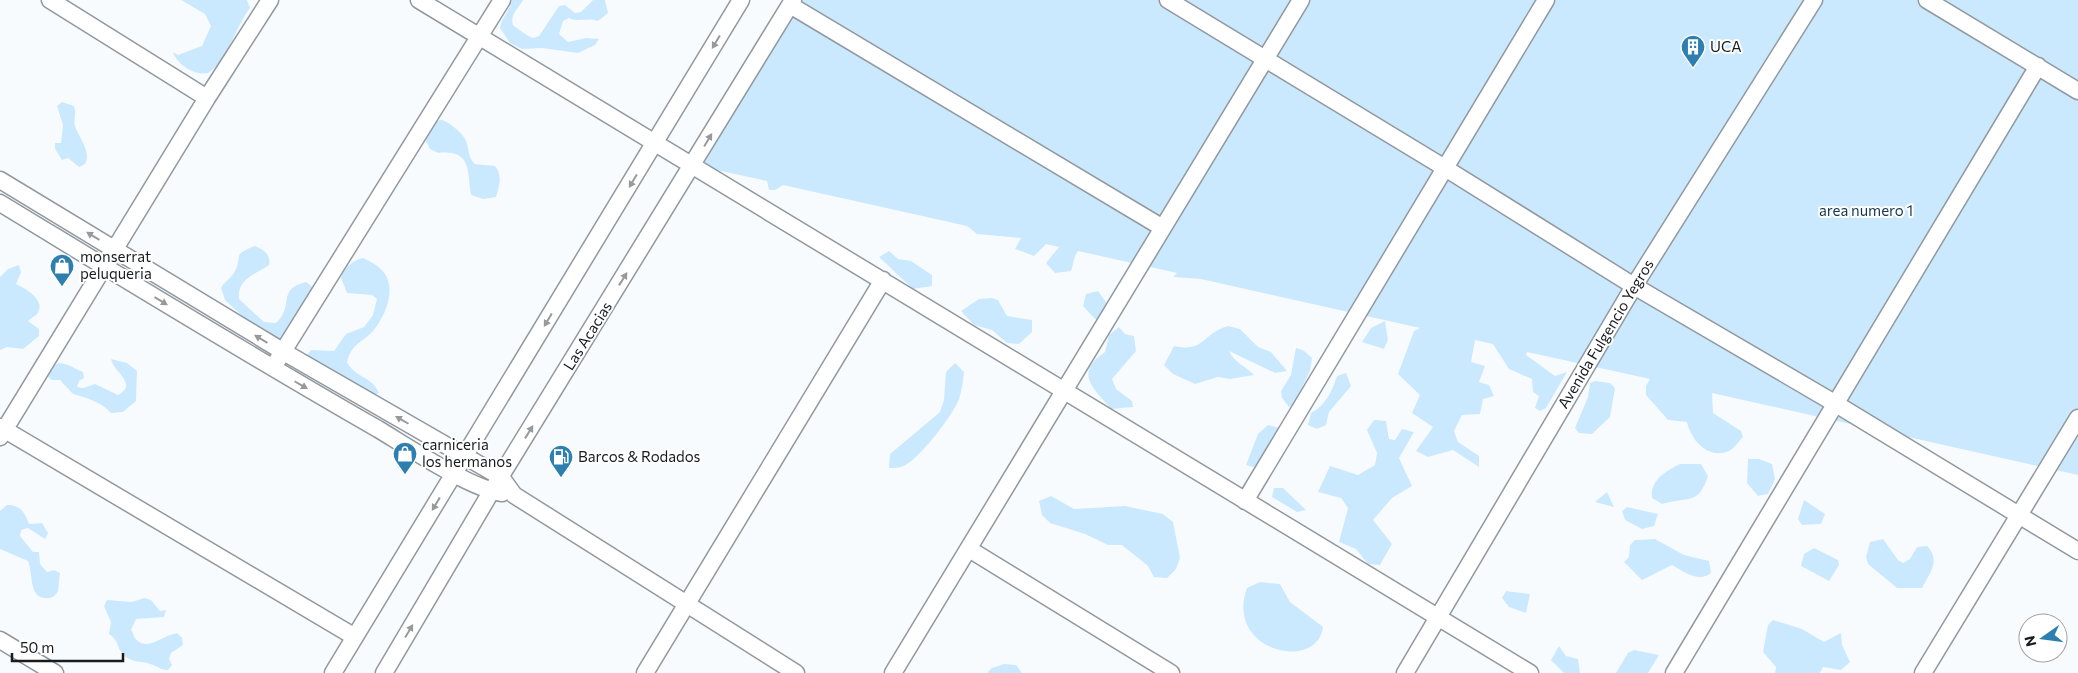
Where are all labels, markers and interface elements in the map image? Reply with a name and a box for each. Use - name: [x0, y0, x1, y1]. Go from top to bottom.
- building icon: UCA: [1680, 34, 1706, 68]
- one-way arrow: [712, 35, 721, 48]
- place label: UCA: [1710, 37, 1742, 55]
- one-way arrow: [703, 134, 712, 147]
- one-way arrow: [628, 175, 637, 188]
- park label: area numero 1: [1819, 201, 1913, 219]
- one-way arrow: [86, 231, 99, 241]
- place label: monserrat peluqueria: [80, 247, 152, 282]
- shop icon: monserrat peluqueria: [49, 253, 75, 287]
- street label: Avenida Fulgencio Yegros: [1553, 255, 1657, 411]
- one-way arrow: [618, 272, 627, 285]
- one-way arrow: [155, 297, 168, 306]
- street label: Las Acacias: [559, 298, 615, 373]
- one-way arrow: [544, 313, 553, 327]
- one-way arrow: [255, 334, 268, 343]
- one-way arrow: [293, 381, 308, 389]
- one-way arrow: [396, 415, 409, 424]
- one-way arrow: [524, 426, 533, 439]
- place label: carniceria los hermanos: [422, 435, 512, 470]
- shop icon: carniceria los hermanos: [392, 441, 418, 475]
- fuel station icon: Barcos & Rodados: [548, 444, 574, 478]
- place label: Barcos & Rodados: [578, 447, 701, 465]
- one-way arrow: [432, 497, 441, 510]
- north arrow: [2018, 613, 2068, 663]
- one-way arrow: [404, 625, 413, 638]
- scale bar: [12, 630, 124, 662]
- text: N: [2020, 634, 2039, 648]
- text: 50 m: [20, 638, 54, 656]

